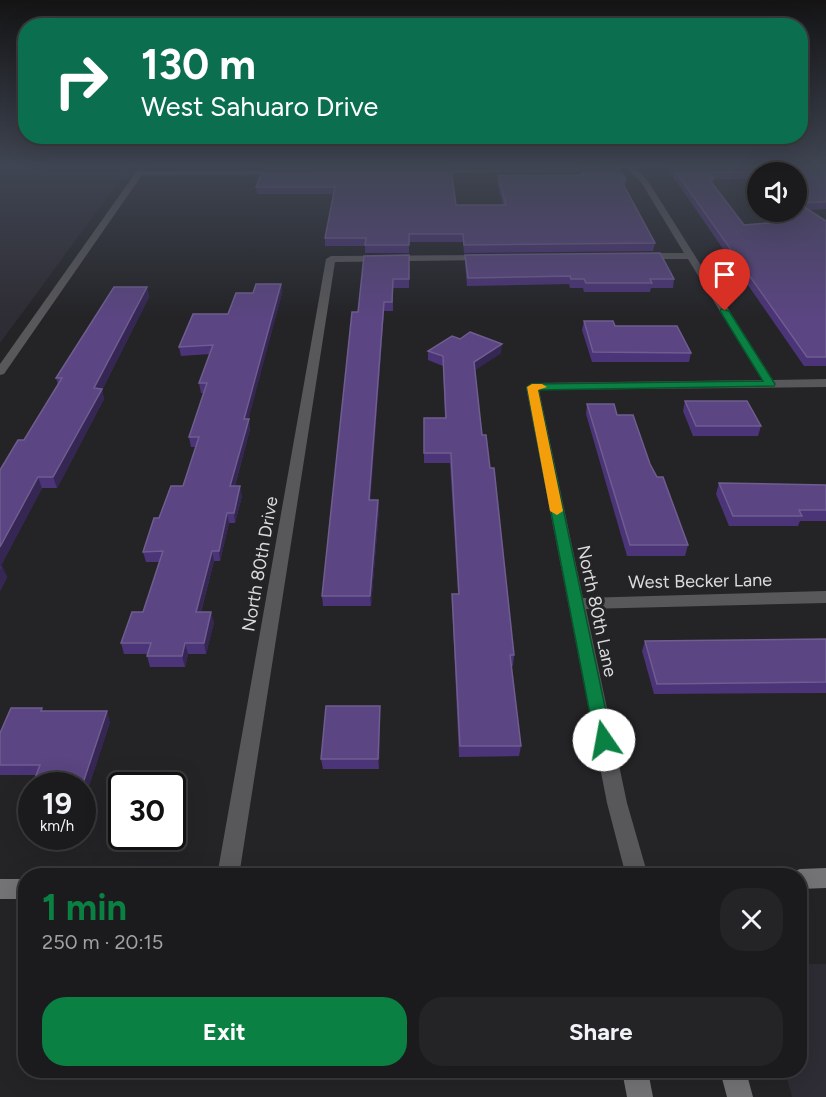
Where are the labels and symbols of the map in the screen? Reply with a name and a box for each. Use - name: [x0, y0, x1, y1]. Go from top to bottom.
- pin: [699, 249, 750, 311]
- street label: North 80th Drive: [237, 494, 283, 634]
- street label: North 80th Lane: [572, 543, 622, 679]
- street label: West Becker Lane: [628, 569, 772, 593]
- position arrow: [572, 708, 636, 772]
- speed limit sign: 30: [108, 772, 186, 850]

